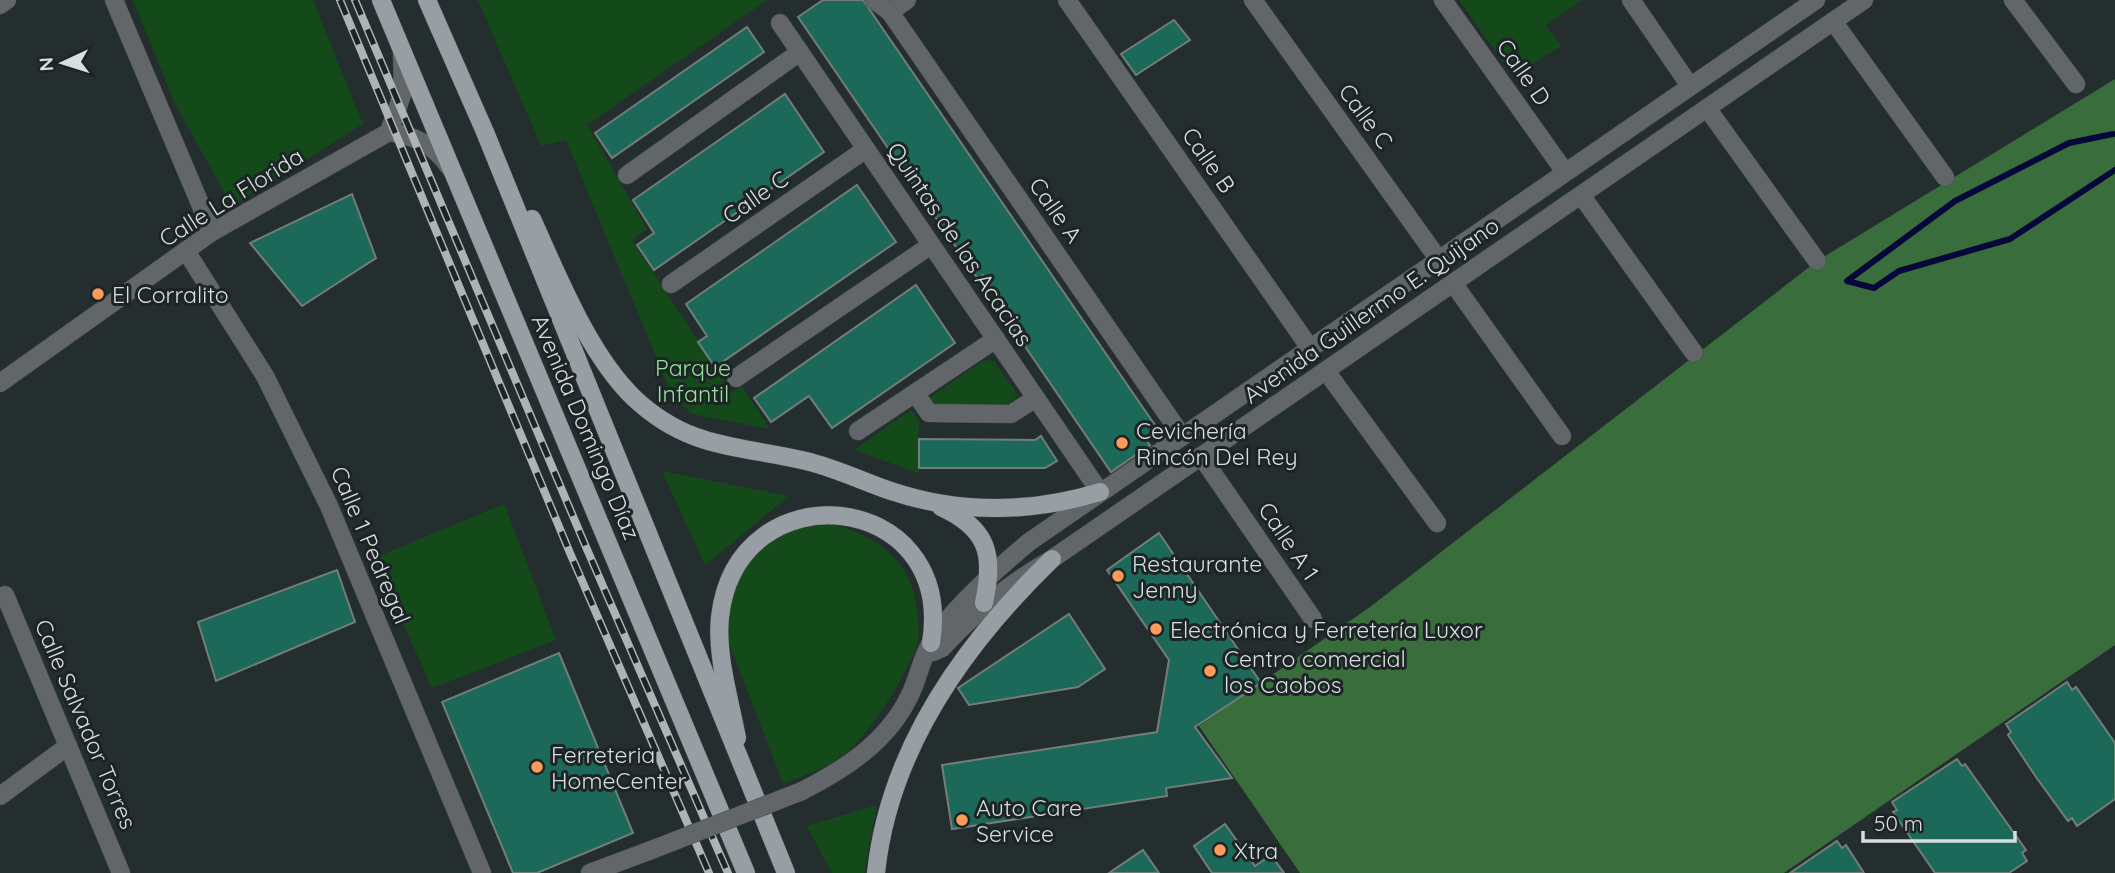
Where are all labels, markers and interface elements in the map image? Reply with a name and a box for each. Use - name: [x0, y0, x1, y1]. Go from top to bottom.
- north arrow: [28, 28, 98, 98]
- street label: Calle D: [1491, 33, 1557, 111]
- text: N: [34, 56, 58, 72]
- street label: Calle C: [1333, 78, 1399, 154]
- street label: Calle B: [1176, 122, 1242, 198]
- street label: Quintas de las Acacias: [881, 137, 1039, 351]
- street label: Calle La Florida: [153, 141, 309, 253]
- street label: Calle C: [717, 164, 793, 230]
- street label: Calle A: [1023, 172, 1089, 248]
- street label: Avenida Guillermo E. Quijano: [1237, 210, 1505, 410]
- place label: El Corralito: [112, 280, 229, 309]
- marker: El Corralito: [90, 286, 106, 302]
- street label: Avenida Domingo Díaz: [525, 310, 647, 544]
- park label: Parque Infantil: [655, 353, 731, 408]
- place label: Cevichería Rincón Del Rey: [1136, 416, 1298, 471]
- marker: Cevichería Rincón Del Rey: [1114, 435, 1130, 451]
- street label: Calle 1 Pedregal: [325, 462, 417, 628]
- street label: Calle A 1: [1252, 496, 1326, 586]
- place label: Restaurante Jenny: [1132, 549, 1262, 604]
- marker: Restaurante Jenny: [1110, 568, 1126, 584]
- street label: Calle Salvador Torres: [29, 615, 143, 833]
- place label: Electrónica y Ferretería Luxor: [1170, 615, 1483, 644]
- marker: Electrónica y Ferretería Luxor: [1148, 621, 1164, 637]
- place label: Centro comercial los Caobos: [1224, 644, 1406, 699]
- marker: Centro comercial los Caobos: [1202, 663, 1218, 679]
- place label: Ferreteria HomeCenter: [551, 740, 686, 795]
- marker: Ferreteria HomeCenter: [529, 759, 545, 775]
- place label: Auto Care Service: [976, 793, 1082, 848]
- scale bar: [1863, 800, 2015, 844]
- text: 50 m: [1874, 810, 1923, 836]
- marker: Auto Care Service: [954, 812, 970, 828]
- place label: Xtra: [1234, 836, 1278, 865]
- marker: Xtra: [1212, 842, 1228, 858]

